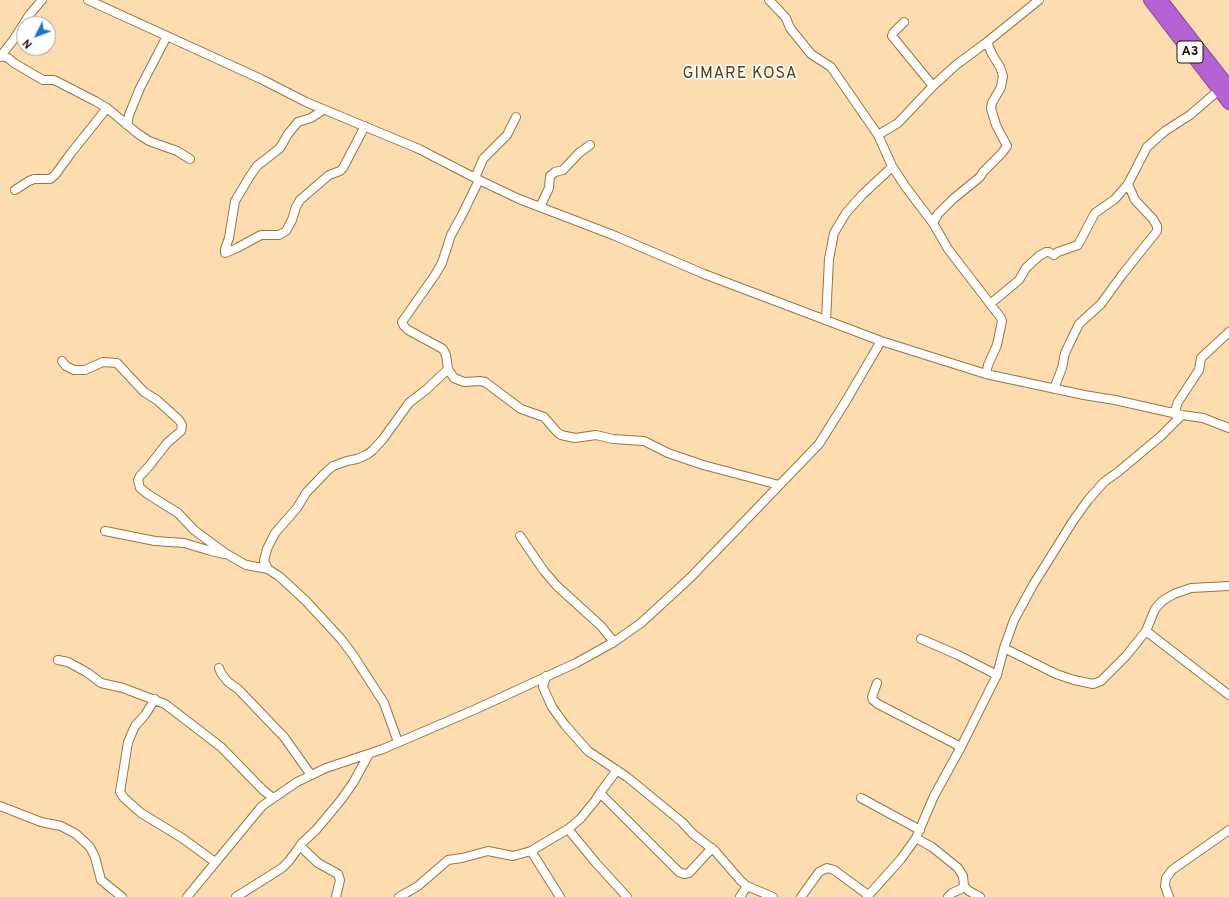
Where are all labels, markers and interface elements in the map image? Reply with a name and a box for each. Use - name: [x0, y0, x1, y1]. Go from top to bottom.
- north arrow: [16, 16, 56, 56]
- text: N: [20, 36, 36, 51]
- road number: A3: [1177, 41, 1203, 63]
- district label: GIMARE KOSA: [682, 65, 798, 85]

